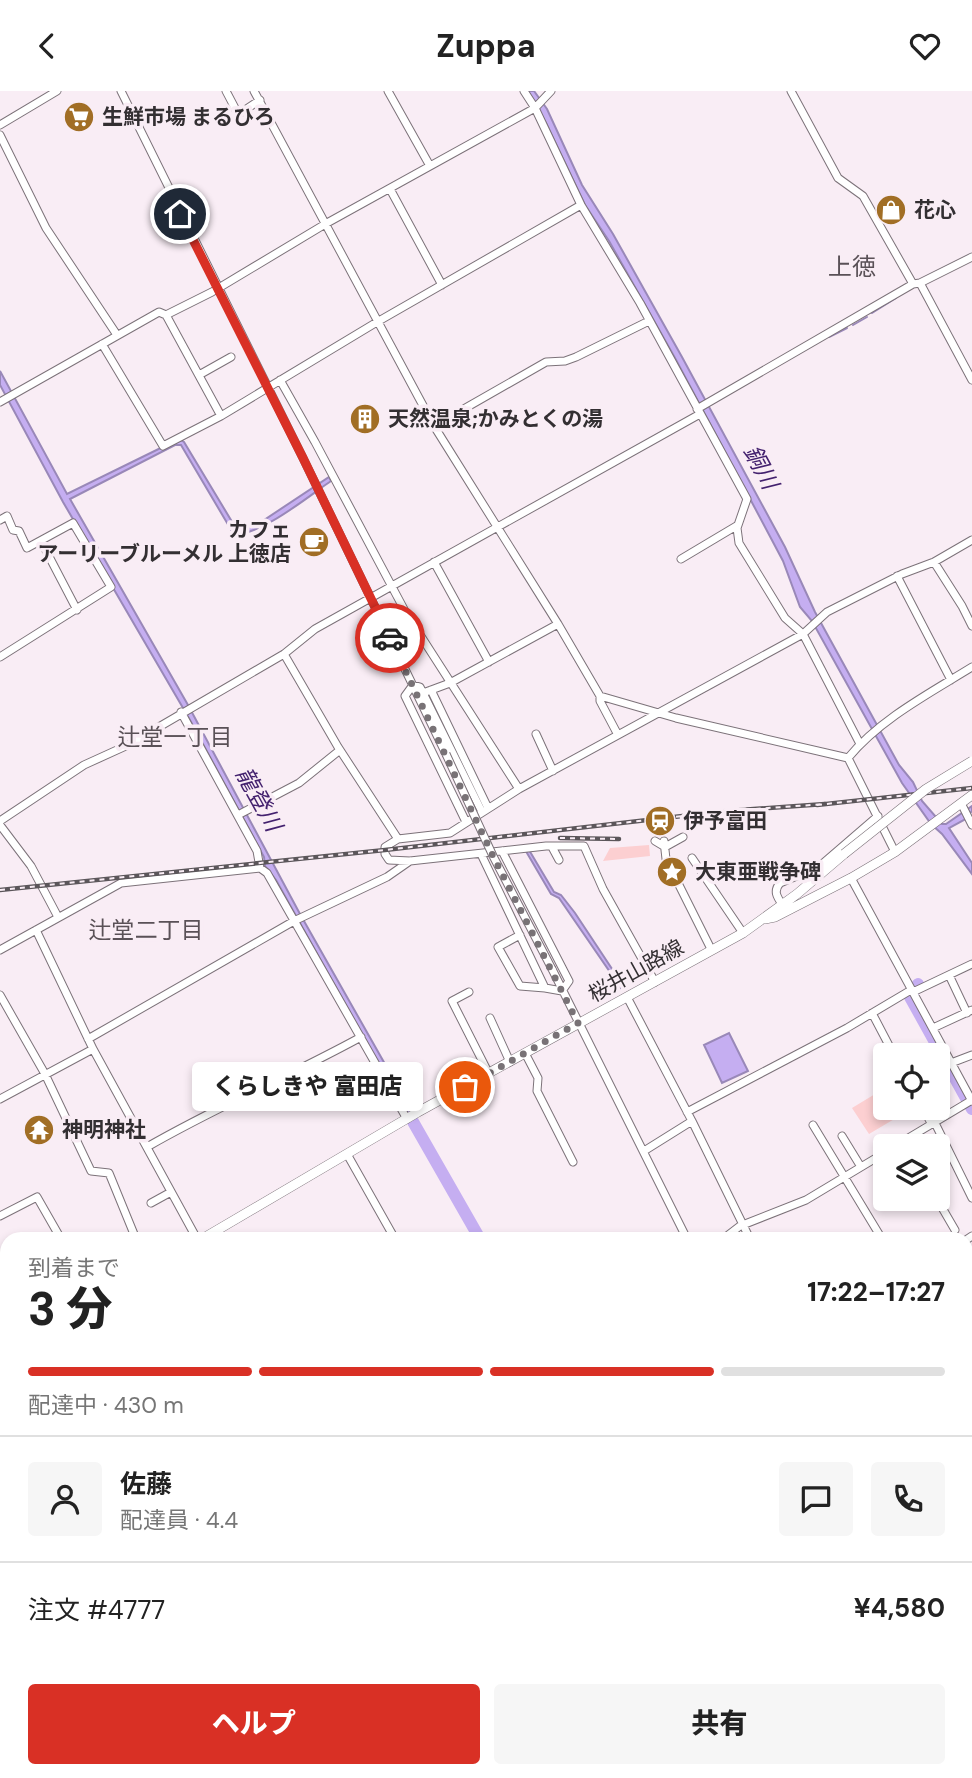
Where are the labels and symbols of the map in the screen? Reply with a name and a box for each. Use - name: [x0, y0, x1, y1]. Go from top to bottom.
- supermarket icon: 生鮮市場 まるひろ: [62, 100, 96, 134]
- place label: 生鮮市場 まるひろ: [102, 103, 275, 131]
- pin: [150, 184, 210, 244]
- shop icon: 花心: [874, 193, 908, 227]
- place label: 花心: [914, 196, 956, 224]
- district label: 上徳: [828, 251, 876, 282]
- building icon: 天然温泉;かみとくの湯: [348, 402, 382, 436]
- place label: 天然温泉;かみとくの湯: [388, 405, 603, 433]
- water label: 銅川: [737, 440, 786, 497]
- place label: カフェ アーリーブルーメル 上徳店: [37, 516, 291, 568]
- cafe icon: カフェ アーリーブルーメル 上徳店: [297, 525, 331, 559]
- courier: [355, 603, 425, 673]
- district label: 辻堂一丁目: [118, 722, 233, 752]
- water label: 龍登川: [229, 762, 290, 839]
- station icon: 伊予富田: [643, 804, 677, 838]
- place label: 伊予富田: [683, 807, 767, 835]
- place icon: 大東亜戦争碑: [655, 855, 689, 889]
- place label: 大東亜戦争碑: [695, 858, 821, 886]
- district label: 辻堂二丁目: [89, 915, 204, 945]
- street label: 桜井山路線: [583, 933, 689, 1009]
- pin: [435, 1057, 495, 1117]
- callout: くらしきや 富田店: [192, 1063, 423, 1111]
- temple icon: 神明神社: [22, 1113, 56, 1147]
- place label: 神明神社: [62, 1116, 146, 1144]

